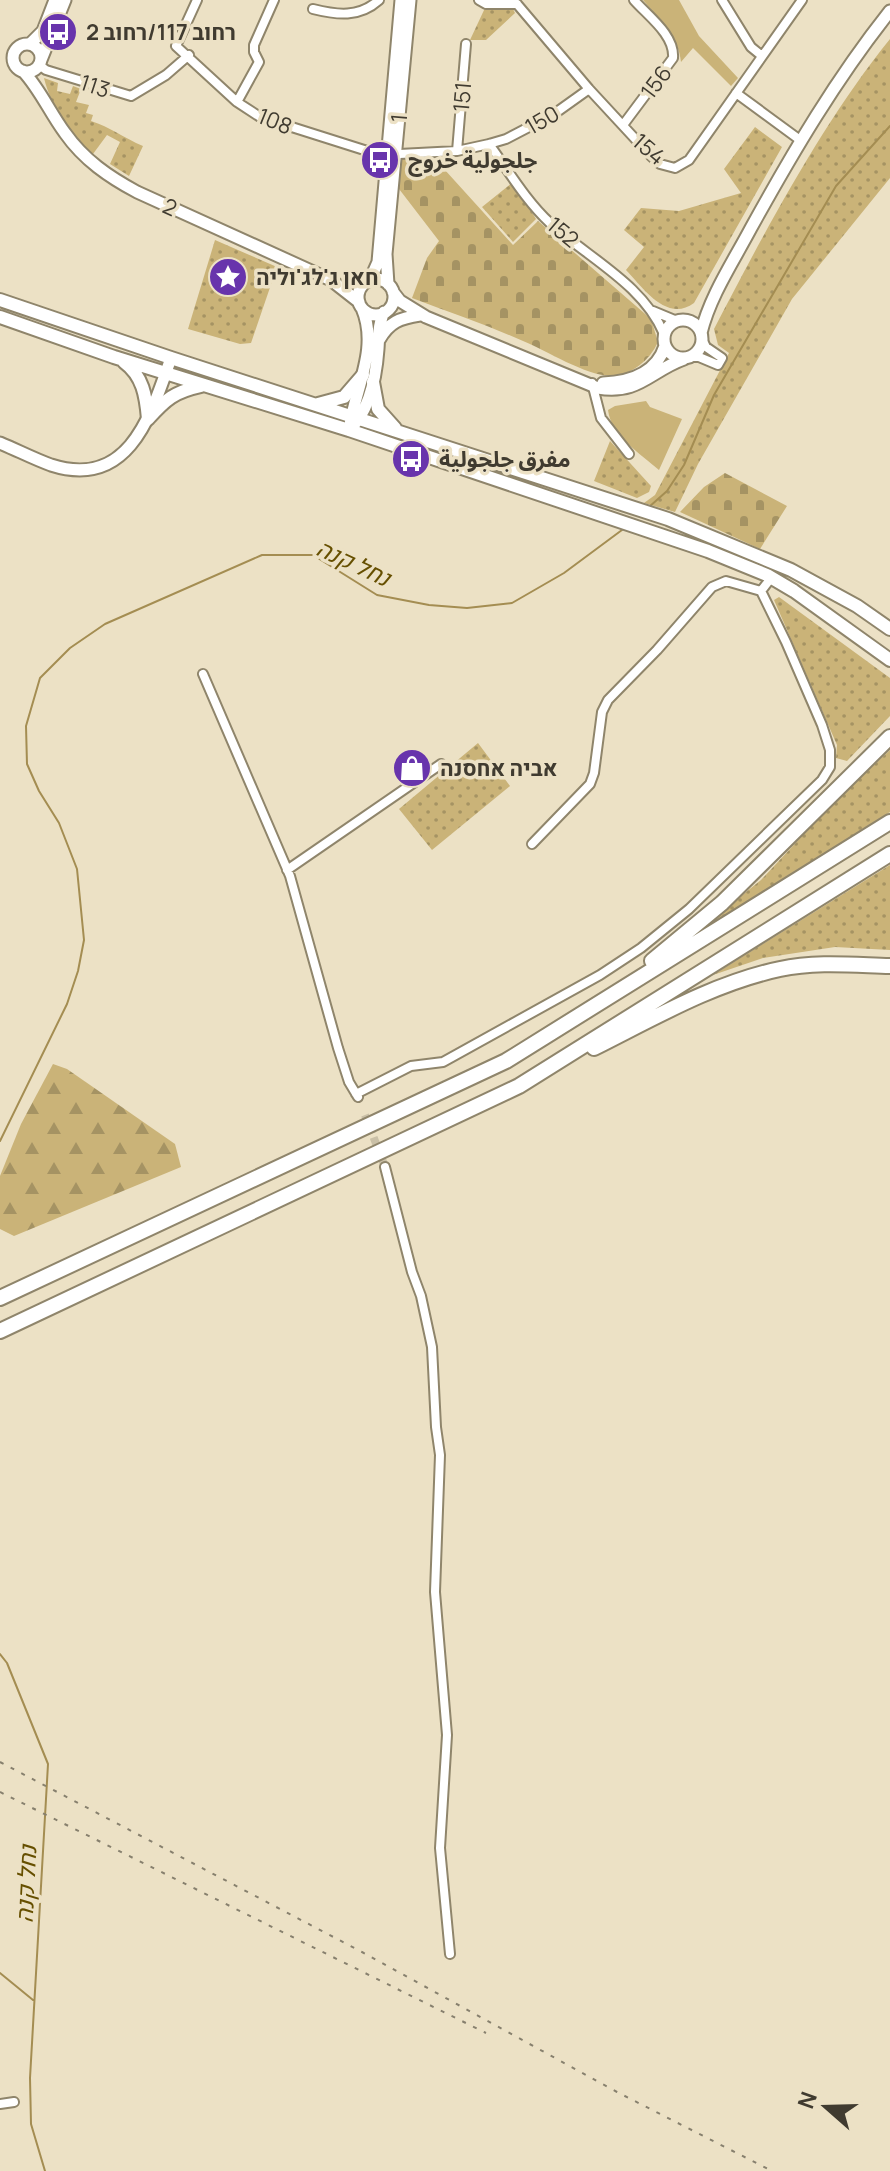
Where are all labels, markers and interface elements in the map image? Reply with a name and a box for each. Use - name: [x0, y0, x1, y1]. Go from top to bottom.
- bus stop icon: רחוב 117/רחוב 2: [37, 11, 79, 53]
- place label: רחוב 117/רחוב 2: [86, 17, 236, 47]
- street label: 156: [634, 59, 678, 105]
- street label: 113: [76, 67, 114, 105]
- street label: 151: [446, 81, 478, 113]
- street label: 150: [519, 98, 565, 142]
- street label: 108: [253, 101, 297, 141]
- street label: 1: [384, 112, 414, 124]
- street label: 154: [626, 126, 672, 172]
- bus stop icon: جلجولية خروج: [359, 139, 401, 181]
- place label: جلجولية خروج: [408, 145, 537, 177]
- street label: 2: [158, 191, 182, 223]
- street label: 152: [541, 210, 585, 254]
- place icon: חאן ג'לג'וליה: [207, 256, 249, 298]
- place label: חאן ג'לג'וליה: [256, 262, 379, 292]
- bus stop icon: مفرق جلجولية: [390, 438, 432, 480]
- place label: مفرق جلجولية: [439, 444, 570, 474]
- water label: נחל קנה: [312, 531, 398, 594]
- shop icon: אביה אחסנה: [391, 747, 433, 789]
- place label: אביה אחסנה: [440, 753, 557, 783]
- water label: נחל קנה: [6, 1842, 44, 1924]
- north arrow: [786, 2067, 866, 2147]
- text: N: [790, 2088, 824, 2113]

